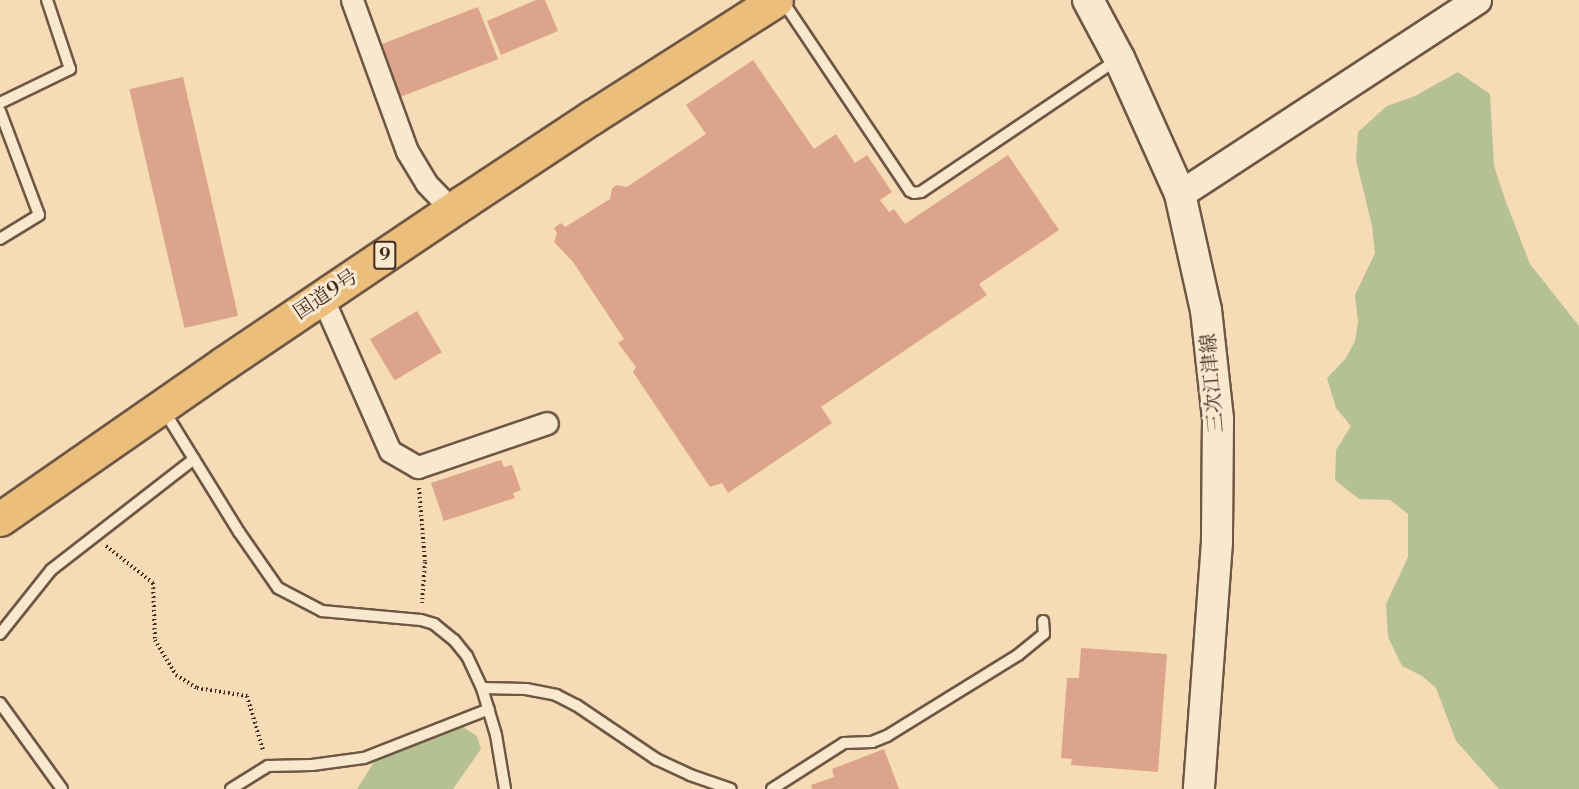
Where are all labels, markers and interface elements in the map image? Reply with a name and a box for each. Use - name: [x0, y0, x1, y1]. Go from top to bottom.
- road number: 9: [373, 240, 397, 270]
- street label: 国道9号: [289, 265, 363, 325]
- street label: 三次江津線: [1197, 332, 1229, 434]

